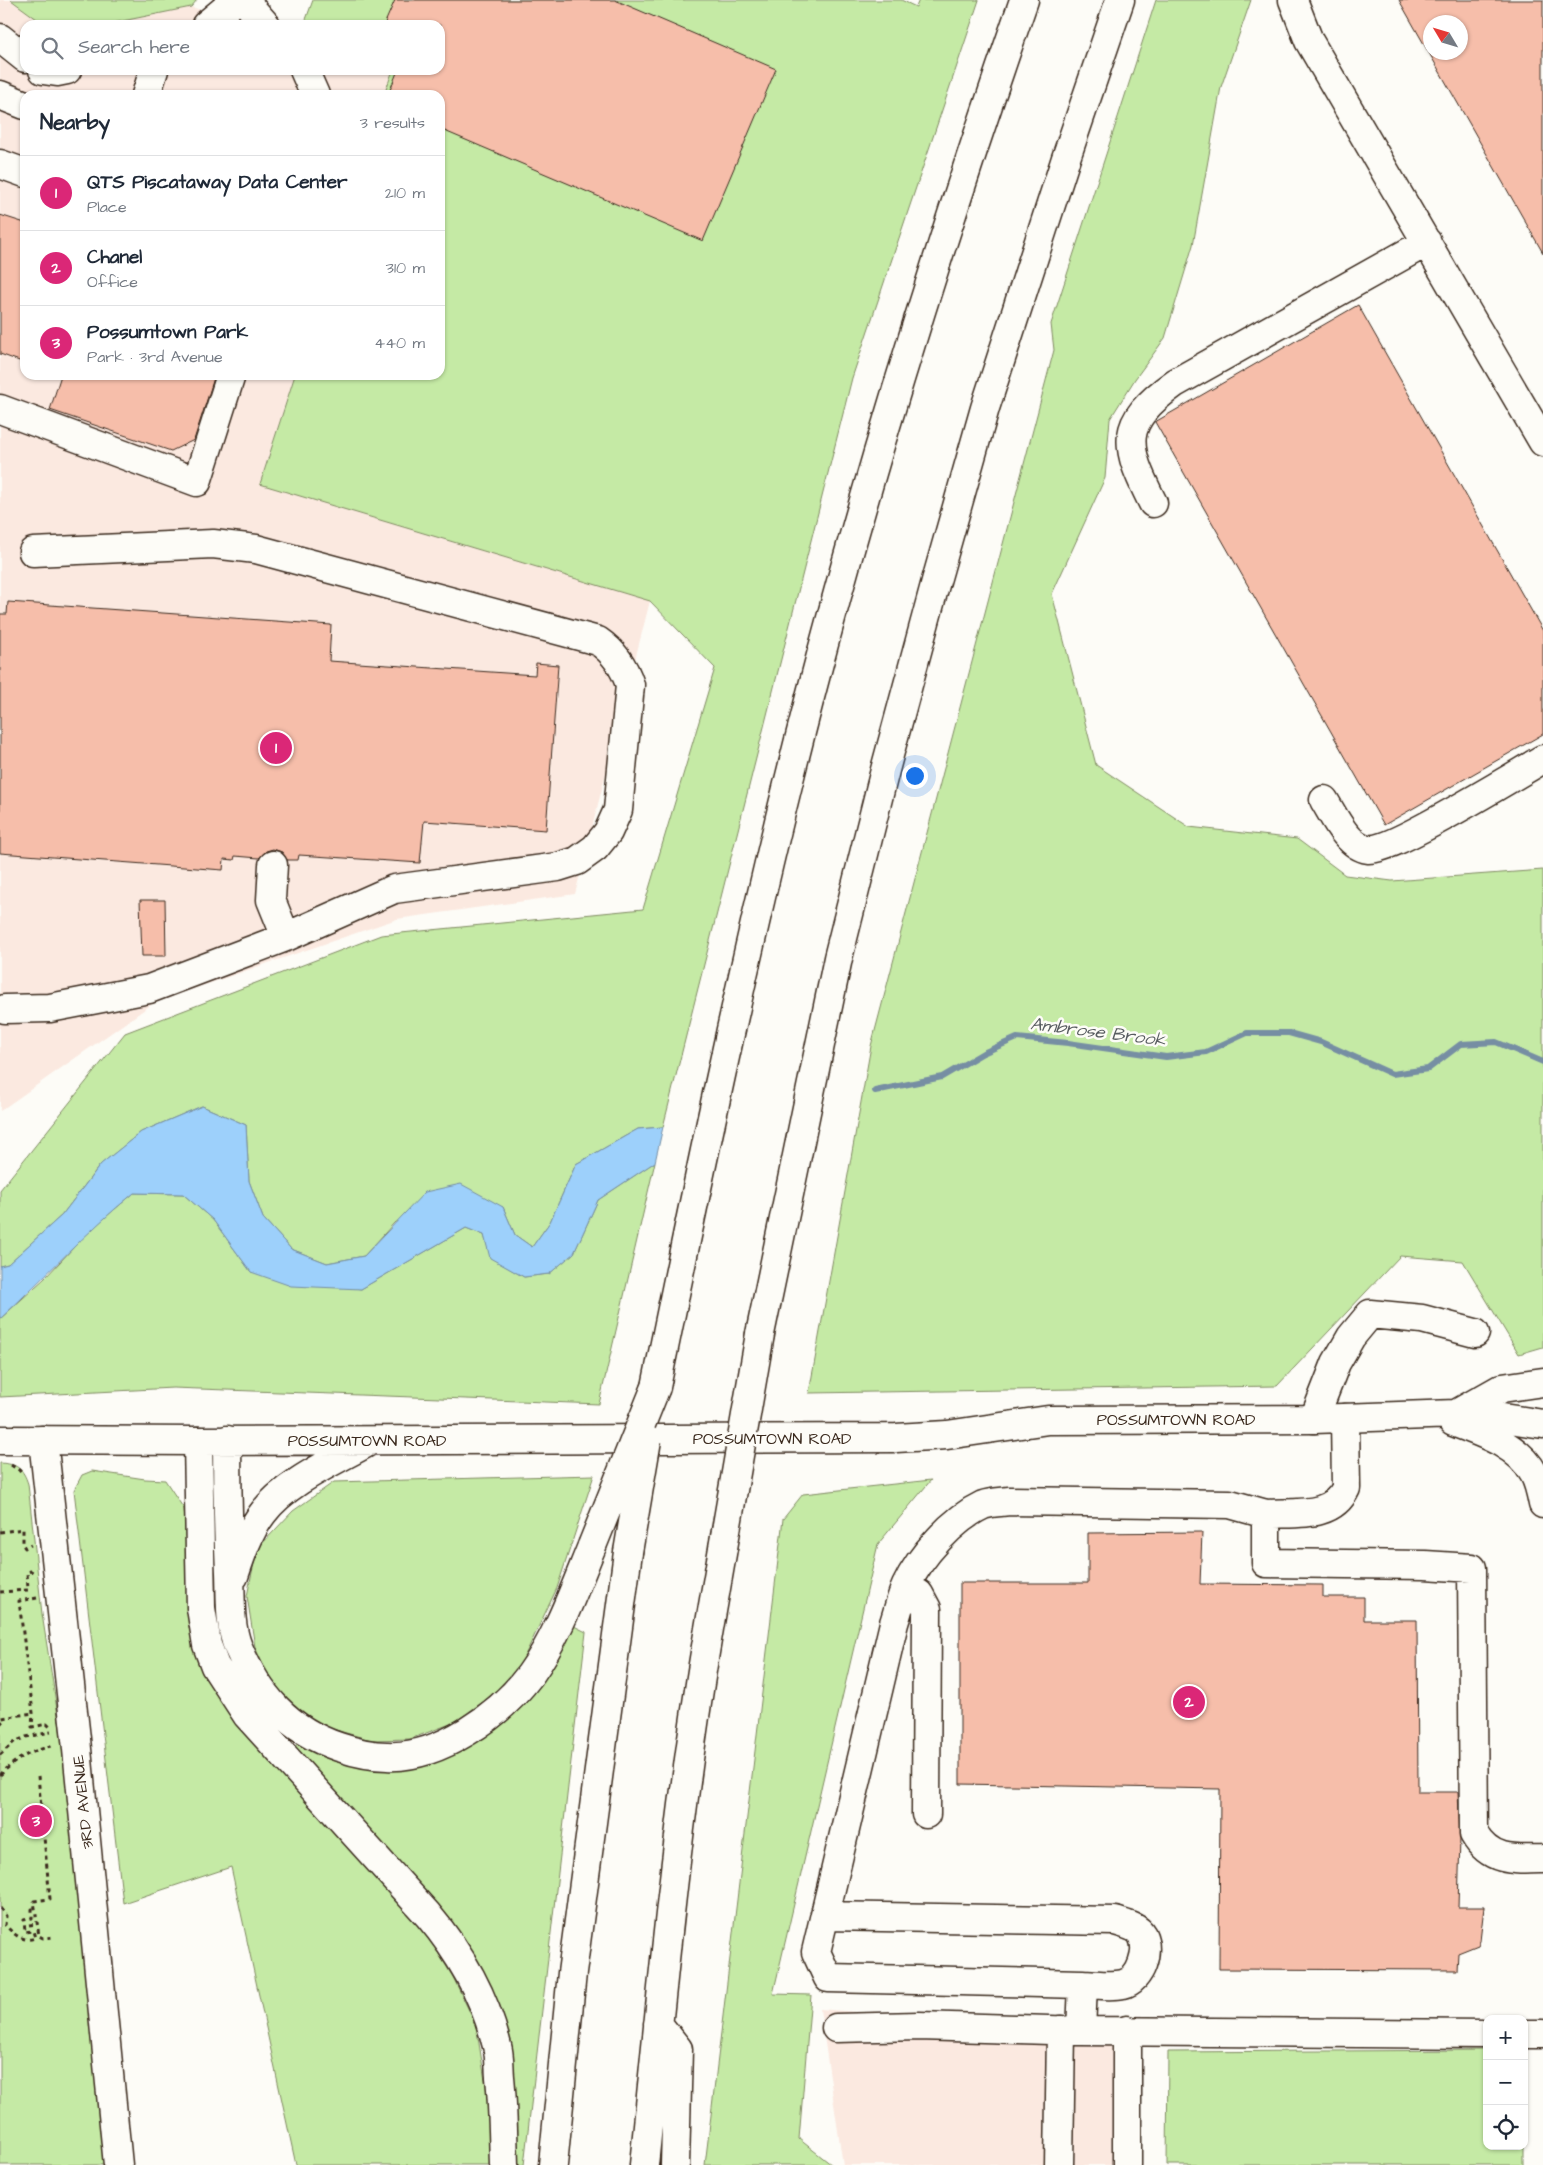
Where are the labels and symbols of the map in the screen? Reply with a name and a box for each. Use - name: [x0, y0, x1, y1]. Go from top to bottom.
- north arrow: [1423, 15, 1468, 60]
- pin: 1: [260, 729, 292, 767]
- your location: [902, 763, 928, 789]
- water label: Ambrose Brook: [1029, 1011, 1168, 1053]
- street label: POSSUMTOWN ROAD: [1097, 1409, 1255, 1431]
- street label: POSSUMTOWN ROAD: [693, 1428, 851, 1450]
- street label: POSSUMTOWN ROAD: [288, 1430, 446, 1452]
- pin: 2: [1173, 1683, 1205, 1721]
- street label: 3RD AVENUE: [67, 1753, 99, 1850]
- pin: 3: [20, 1802, 52, 1840]

